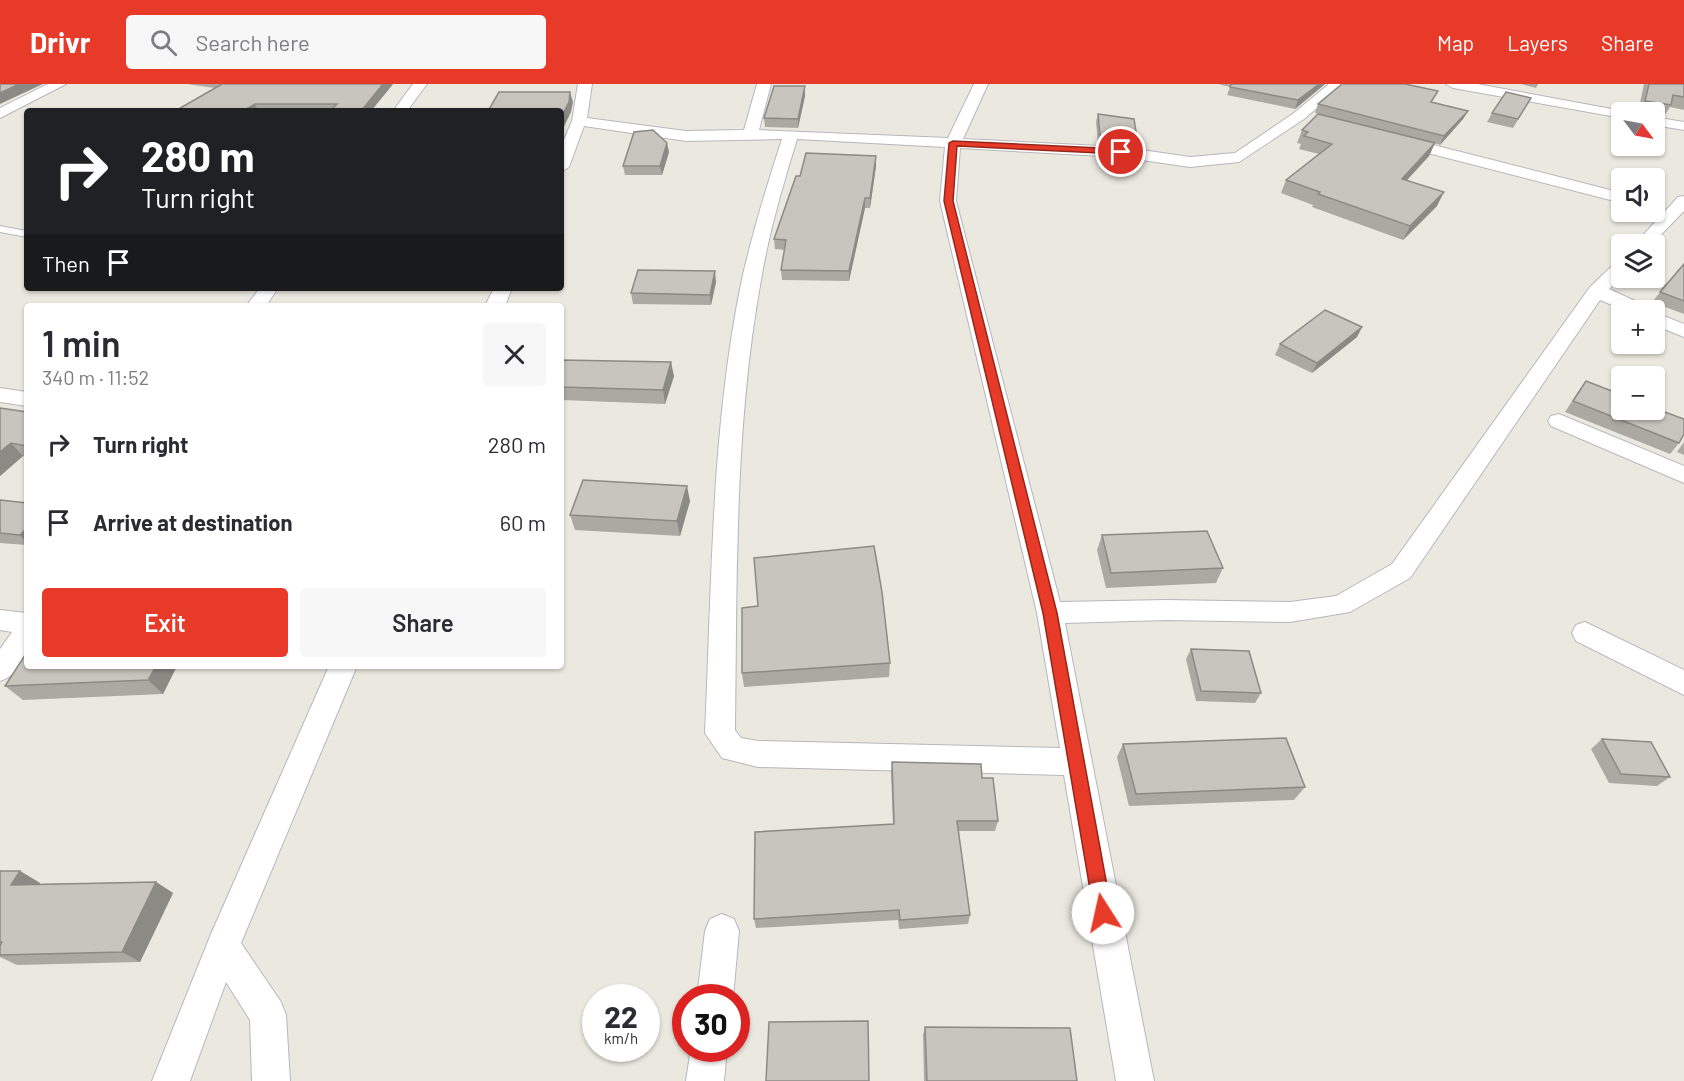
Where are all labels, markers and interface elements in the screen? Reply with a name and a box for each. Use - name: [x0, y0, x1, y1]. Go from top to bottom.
- search box: [126, 15, 546, 69]
- text: Drivr: [30, 25, 90, 59]
- icon: search: [147, 26, 180, 59]
- text: Search here: [195, 29, 310, 55]
- text: Map: [1437, 30, 1474, 55]
- text: Layers: [1507, 30, 1568, 55]
- text: Share: [1601, 30, 1654, 55]
- north arrow: [1611, 102, 1665, 156]
- map controls: [1611, 102, 1665, 420]
- pin: [1095, 126, 1146, 177]
- text: 280 m: [141, 130, 255, 180]
- icon: right: [42, 132, 120, 210]
- icon: arrive: [1104, 135, 1137, 168]
- button: sound: [1611, 168, 1665, 222]
- text: Turn right: [141, 181, 255, 213]
- button: layers: [1611, 234, 1665, 288]
- icon: arrive: [102, 246, 135, 279]
- text: Then: [42, 250, 90, 276]
- button: +: [1611, 300, 1665, 354]
- text: 1 min: [42, 321, 121, 364]
- button: close: [483, 323, 546, 386]
- text: 340 m · 11:52: [42, 365, 149, 389]
- button: −: [1611, 366, 1665, 420]
- icon: right: [42, 428, 75, 461]
- text: Turn right: [93, 431, 188, 457]
- text: 280 m: [488, 431, 546, 457]
- icon: arrive: [42, 506, 75, 539]
- text: Arrive at destination: [93, 509, 292, 535]
- text: 60 m: [500, 509, 546, 535]
- button: Exit: [42, 588, 288, 657]
- button: Share: [300, 588, 546, 657]
- position arrow: [1071, 881, 1135, 945]
- speed limit sign: 30: [672, 984, 750, 1062]
- text: 22: [604, 998, 638, 1034]
- text: km/h: [604, 1029, 638, 1047]

